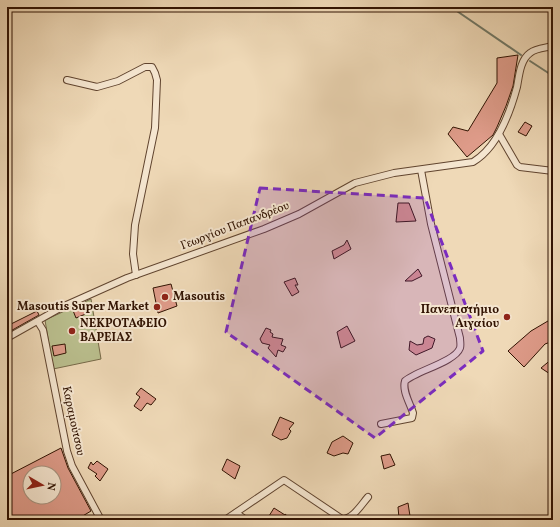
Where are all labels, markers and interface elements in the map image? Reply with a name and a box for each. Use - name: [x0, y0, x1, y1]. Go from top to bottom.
- street label: Γεωργίου Παπανδρέου: [178, 198, 292, 254]
- place label: Masoutis: [173, 289, 226, 305]
- marker: Masoutis: [160, 292, 170, 302]
- place label: Masoutis Super Market: [17, 299, 149, 315]
- marker: Masoutis Super Market: [152, 302, 162, 312]
- place label: Πανεπιστήμιο Αιγαίου: [421, 302, 499, 332]
- marker: Πανεπιστήμιο Αιγαίου: [502, 312, 512, 322]
- place label: ΝΕΚΡΟΤΑΦΕΙΟ ΒΑΡΕΙΑΣ: [80, 316, 167, 346]
- marker: ΝΕΚΡΟΤΑΦΕΙΟ ΒΑΡΕΙΑΣ: [67, 326, 77, 336]
- street label: Καραμούτσου: [58, 385, 88, 457]
- north arrow: [22, 465, 62, 505]
- text: N: [42, 481, 58, 491]

